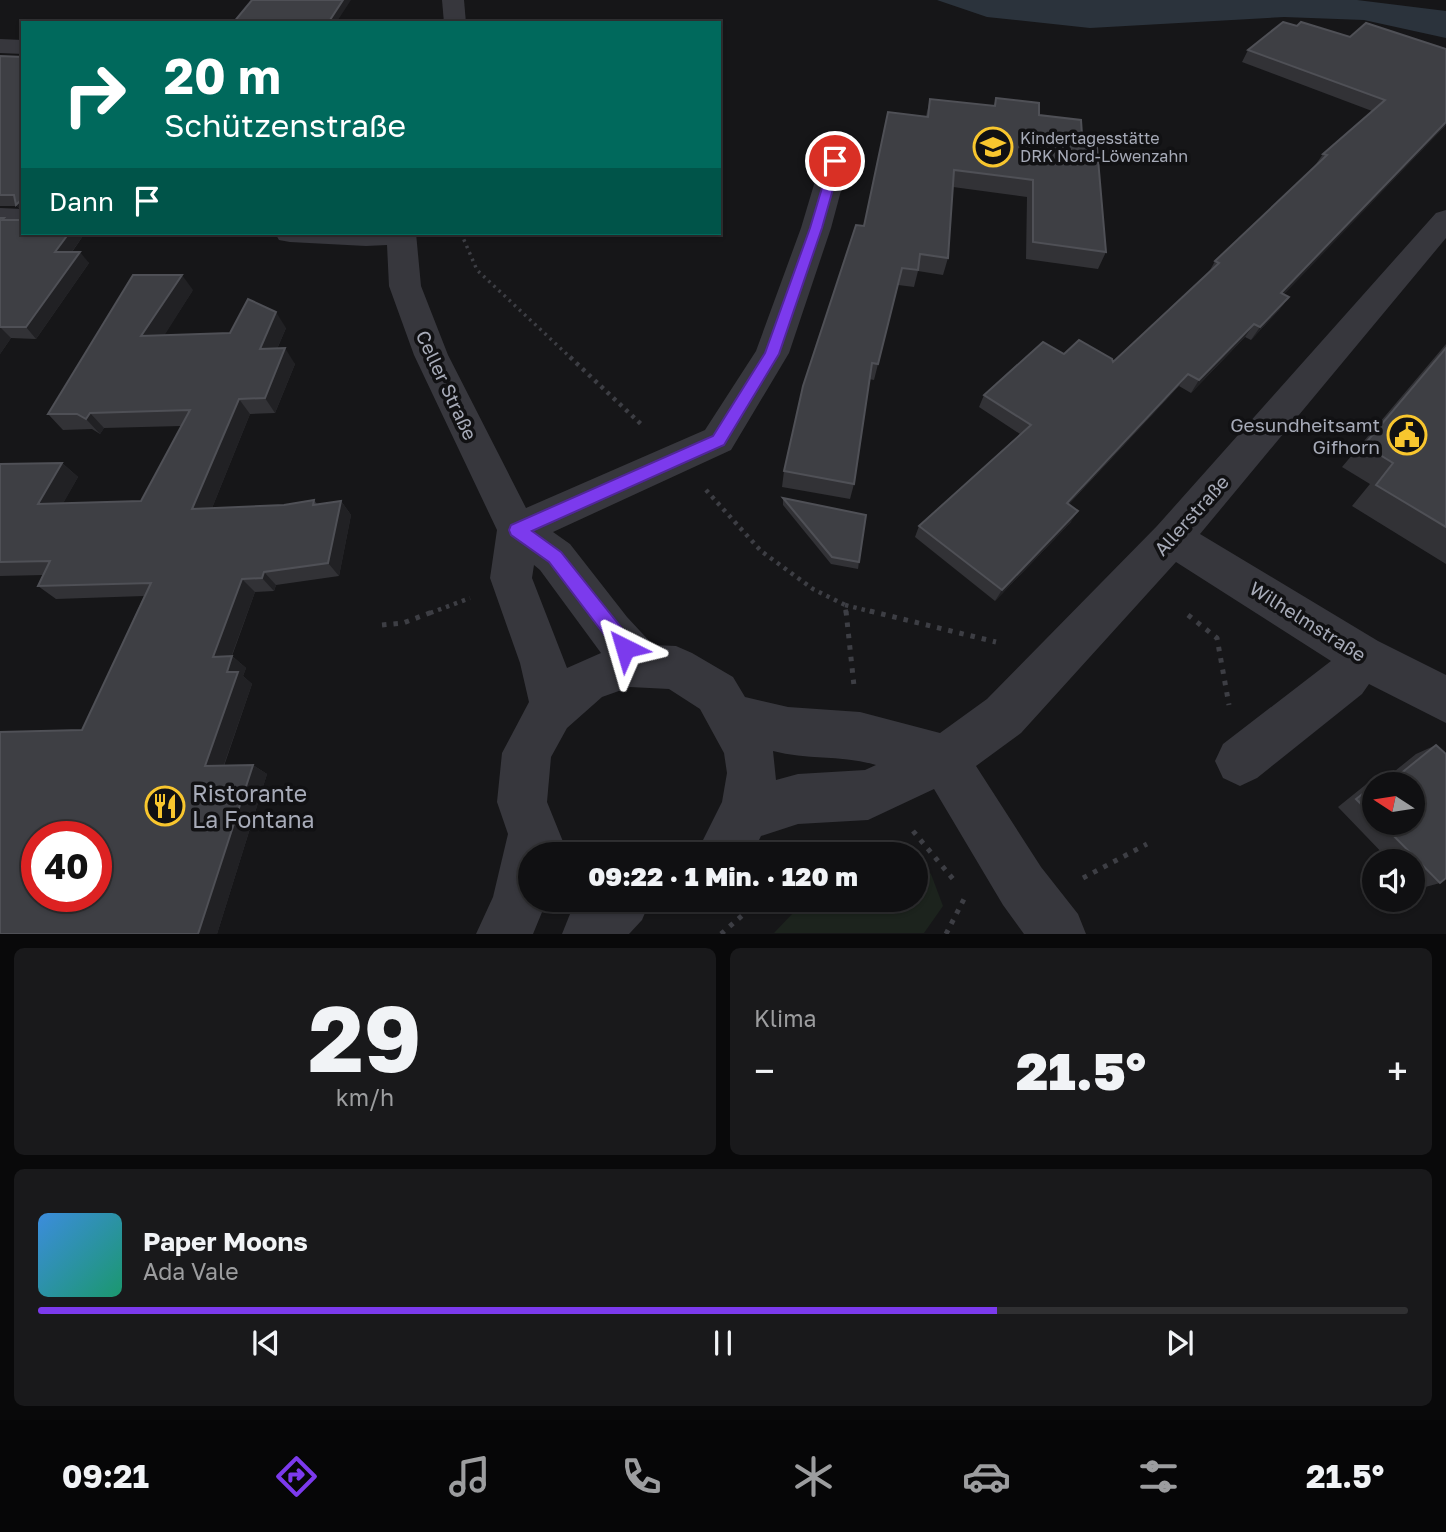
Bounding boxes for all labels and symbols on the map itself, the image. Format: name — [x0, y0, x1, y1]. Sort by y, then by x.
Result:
school or university icon: Kindertagesstätte DRK Nord-Löwenzahn — [972, 126, 1014, 168]
place label: Kindertagesstätte DRK Nord-Löwenzahn — [1020, 128, 1188, 166]
pin — [805, 131, 865, 191]
street label: Celler Straße — [412, 326, 482, 444]
place label: Gesundheitsamt Gifhorn — [1230, 413, 1380, 458]
public building icon: Gesundheitsamt Gifhorn — [1386, 414, 1428, 456]
street label: Allerstraße — [1149, 470, 1233, 560]
street label: Wilhelmstraße — [1246, 576, 1370, 666]
position arrow — [588, 611, 662, 685]
north arrow — [1362, 772, 1424, 835]
place label: Ristorante La Fontana — [192, 779, 315, 833]
restaurant icon: Ristorante La Fontana — [144, 785, 186, 827]
speed limit sign: 40 — [21, 821, 112, 912]

